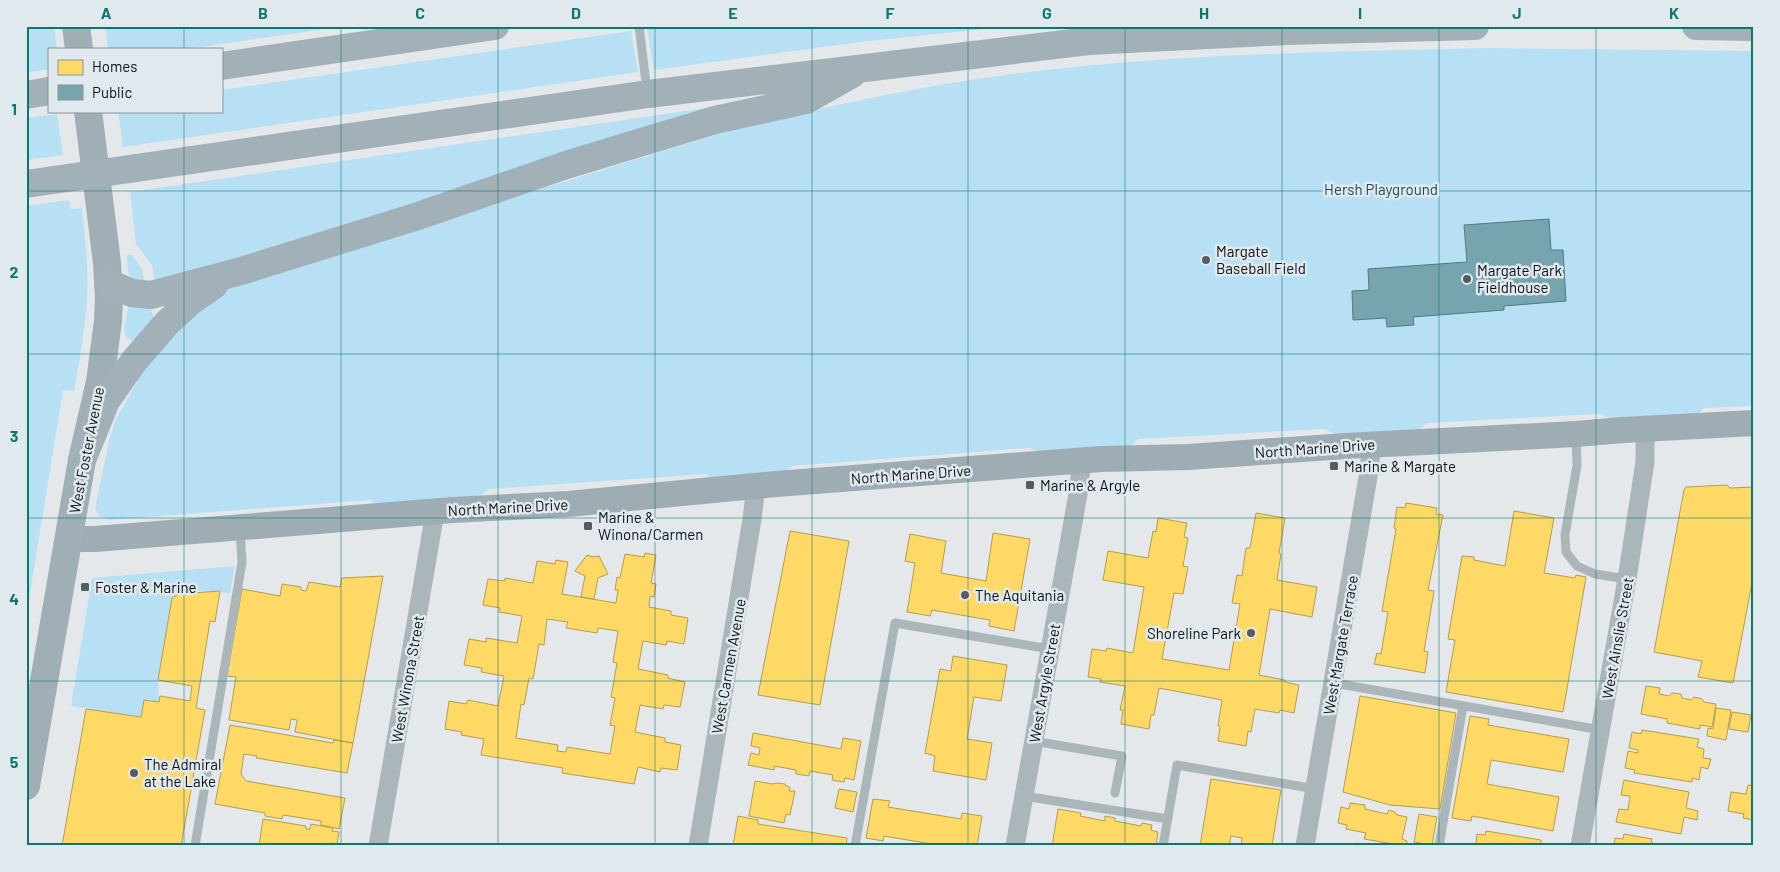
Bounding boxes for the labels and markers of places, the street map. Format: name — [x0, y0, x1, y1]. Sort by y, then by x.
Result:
place label: Margate Baseball Field — [1216, 242, 1306, 277]
marker: Margate Baseball Field — [1200, 254, 1212, 266]
place label: Margate Park Fieldhouse — [1477, 261, 1562, 296]
marker: Margate Park Fieldhouse — [1461, 273, 1473, 285]
place label: Marine & Margate — [1344, 457, 1456, 475]
marker: Marine & Margate — [1328, 460, 1340, 472]
place label: Marine & Argyle — [1040, 476, 1140, 494]
marker: Marine & Argyle — [1024, 479, 1036, 491]
place label: Marine & Winona/Carmen — [598, 508, 703, 543]
marker: Marine & Winona/Carmen — [582, 520, 594, 532]
place label: Foster & Marine — [95, 578, 197, 596]
marker: Foster & Marine — [79, 581, 91, 593]
place label: The Aquitania — [975, 586, 1064, 604]
marker: The Aquitania — [959, 589, 971, 601]
place label: Shoreline Park — [1147, 624, 1241, 642]
marker: Shoreline Park — [1245, 627, 1257, 639]
place label: The Admiral at the Lake — [144, 755, 221, 790]
marker: The Admiral at the Lake — [128, 767, 140, 779]

